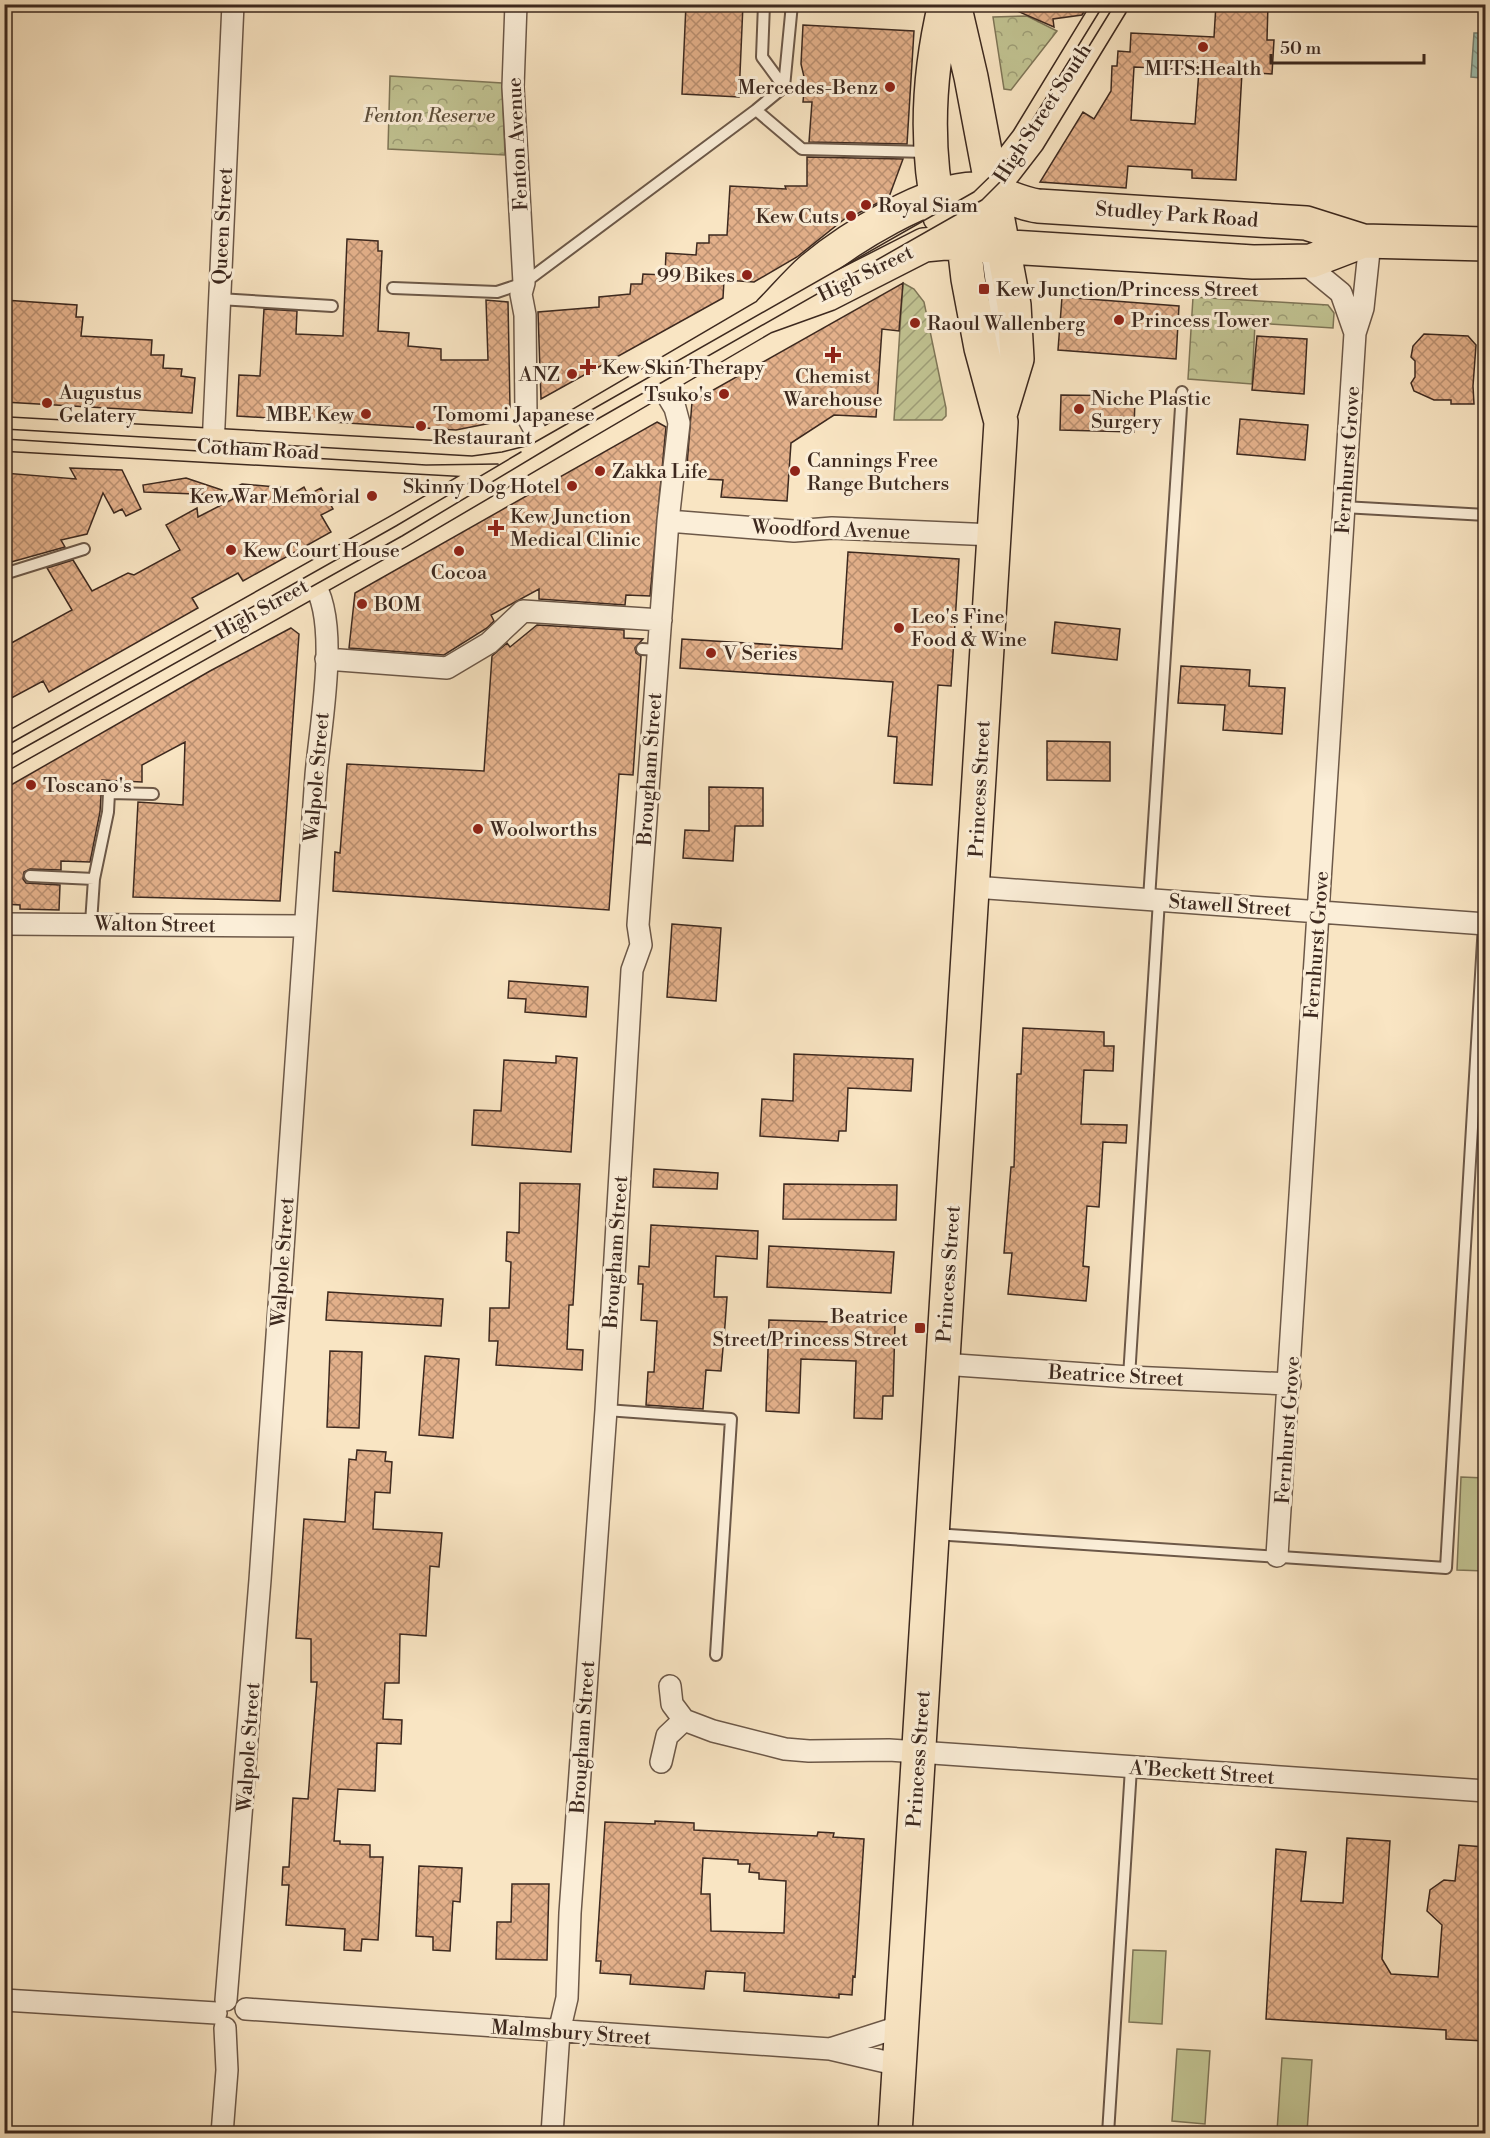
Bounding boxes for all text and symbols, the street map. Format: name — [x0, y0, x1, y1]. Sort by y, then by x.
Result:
scale bar — [1271, 27, 1424, 65]
text: 50 m — [1280, 37, 1322, 60]
street label: High Street South — [989, 40, 1098, 188]
marker: MITS:Health — [1196, 40, 1210, 54]
place label: MITS:Health — [1145, 57, 1261, 82]
street label: Fenton Avenue — [503, 76, 534, 211]
place label: Mercedes-Benz — [738, 76, 878, 101]
marker: Mercedes-Benz — [883, 80, 897, 94]
park label: Fenton Reserve — [363, 104, 496, 129]
street label: Queen Street — [208, 167, 239, 285]
place label: Royal Siam — [878, 194, 978, 219]
street label: Studley Park Road — [1095, 197, 1260, 234]
marker: Royal Siam — [859, 198, 873, 212]
place label: Kew Cuts — [756, 205, 839, 230]
marker: Kew Cuts — [844, 209, 858, 223]
street label: High Street — [814, 240, 918, 308]
place label: 99 Bikes — [657, 264, 735, 289]
marker: 99 Bikes — [740, 268, 754, 282]
place label: Kew Junction/Princess Street — [996, 278, 1258, 303]
marker: Kew Junction/Princess Street — [977, 282, 991, 296]
place label: Princess Tower — [1131, 309, 1270, 334]
place label: Raoul Wallenberg — [927, 312, 1086, 337]
marker: Princess Tower — [1112, 313, 1126, 327]
marker: Raoul Wallenberg — [908, 316, 922, 330]
marker: Chemist Warehouse — [826, 348, 840, 362]
place label: Kew Skin Therapy — [602, 356, 765, 381]
marker: Kew Skin Therapy — [579, 358, 597, 376]
place label: ANZ — [518, 363, 560, 388]
place label: Chemist Warehouse — [783, 365, 882, 413]
marker: ANZ — [565, 367, 579, 381]
place label: Augustus Gelatery — [58, 381, 142, 429]
place label: Tsuko's — [644, 383, 712, 408]
street label: Fernhurst Grove — [1331, 385, 1366, 535]
marker: Tsuko's — [717, 387, 731, 401]
place label: Niche Plastic Surgery — [1091, 387, 1211, 435]
marker: Augustus Gelatery — [40, 396, 54, 410]
marker: Niche Plastic Surgery — [1072, 402, 1086, 416]
place label: MBE Kew — [266, 403, 355, 428]
place label: Tomomi Japanese Restaurant — [433, 403, 595, 451]
marker: MBE Kew — [359, 407, 373, 421]
marker: Tomomi Japanese Restaurant — [414, 419, 428, 433]
street label: Cotham Road — [196, 435, 320, 466]
place label: Cannings Free Range Butchers — [807, 449, 949, 497]
place label: Zakka Life — [612, 460, 708, 485]
marker: Zakka Life — [593, 464, 607, 478]
marker: Cannings Free Range Butchers — [788, 464, 802, 478]
place label: Skinny Dog Hotel — [403, 475, 560, 500]
marker: Skinny Dog Hotel — [565, 479, 579, 493]
place label: Kew War Memorial — [190, 485, 360, 510]
marker: Kew War Memorial — [365, 489, 379, 503]
place label: Kew Junction Medical Clinic — [510, 505, 641, 553]
street label: Woodford Avenue — [750, 515, 911, 546]
marker: Kew Junction Medical Clinic — [487, 519, 505, 537]
place label: Kew Court House — [243, 539, 400, 564]
marker: Kew Court House — [224, 543, 238, 557]
marker: Cocoa — [452, 544, 466, 558]
place label: Cocoa — [431, 561, 488, 586]
street label: High Street — [210, 574, 313, 646]
place label: BOM — [373, 593, 421, 618]
marker: BOM — [355, 597, 369, 611]
place label: Leo's Fine Food & Wine — [911, 605, 1027, 653]
marker: Leo's Fine Food & Wine — [892, 621, 906, 635]
place label: V Series — [722, 642, 797, 667]
marker: V Series — [704, 646, 718, 660]
street label: Brougham Street — [633, 692, 668, 848]
street label: Walpole Street — [299, 711, 336, 844]
street label: Princess Street — [964, 720, 997, 858]
place label: Toscano's — [43, 774, 132, 799]
marker: Toscano's — [24, 778, 38, 792]
place label: Woolworths — [489, 818, 597, 843]
marker: Woolworths — [471, 822, 485, 836]
street label: Fernhurst Grove — [1300, 870, 1335, 1020]
street label: Stawell Street — [1168, 890, 1292, 923]
street label: Walton Street — [93, 912, 216, 939]
street label: Brougham Street — [599, 1175, 634, 1331]
street label: Walpole Street — [266, 1196, 301, 1329]
street label: Princess Street — [932, 1205, 967, 1344]
place label: Beatrice Street/Princess Street — [712, 1305, 908, 1353]
marker: Beatrice Street/Princess Street — [913, 1321, 927, 1335]
street label: Fernhurst Grove — [1271, 1355, 1306, 1505]
street label: Beatrice Street — [1047, 1360, 1184, 1393]
street label: Brougham Street — [566, 1660, 601, 1816]
street label: Walpole Street — [232, 1681, 267, 1814]
street label: Princess Street — [902, 1690, 937, 1829]
street label: A'Beckett Street — [1127, 1756, 1275, 1791]
street label: Malmsbury Street — [490, 2015, 652, 2052]

